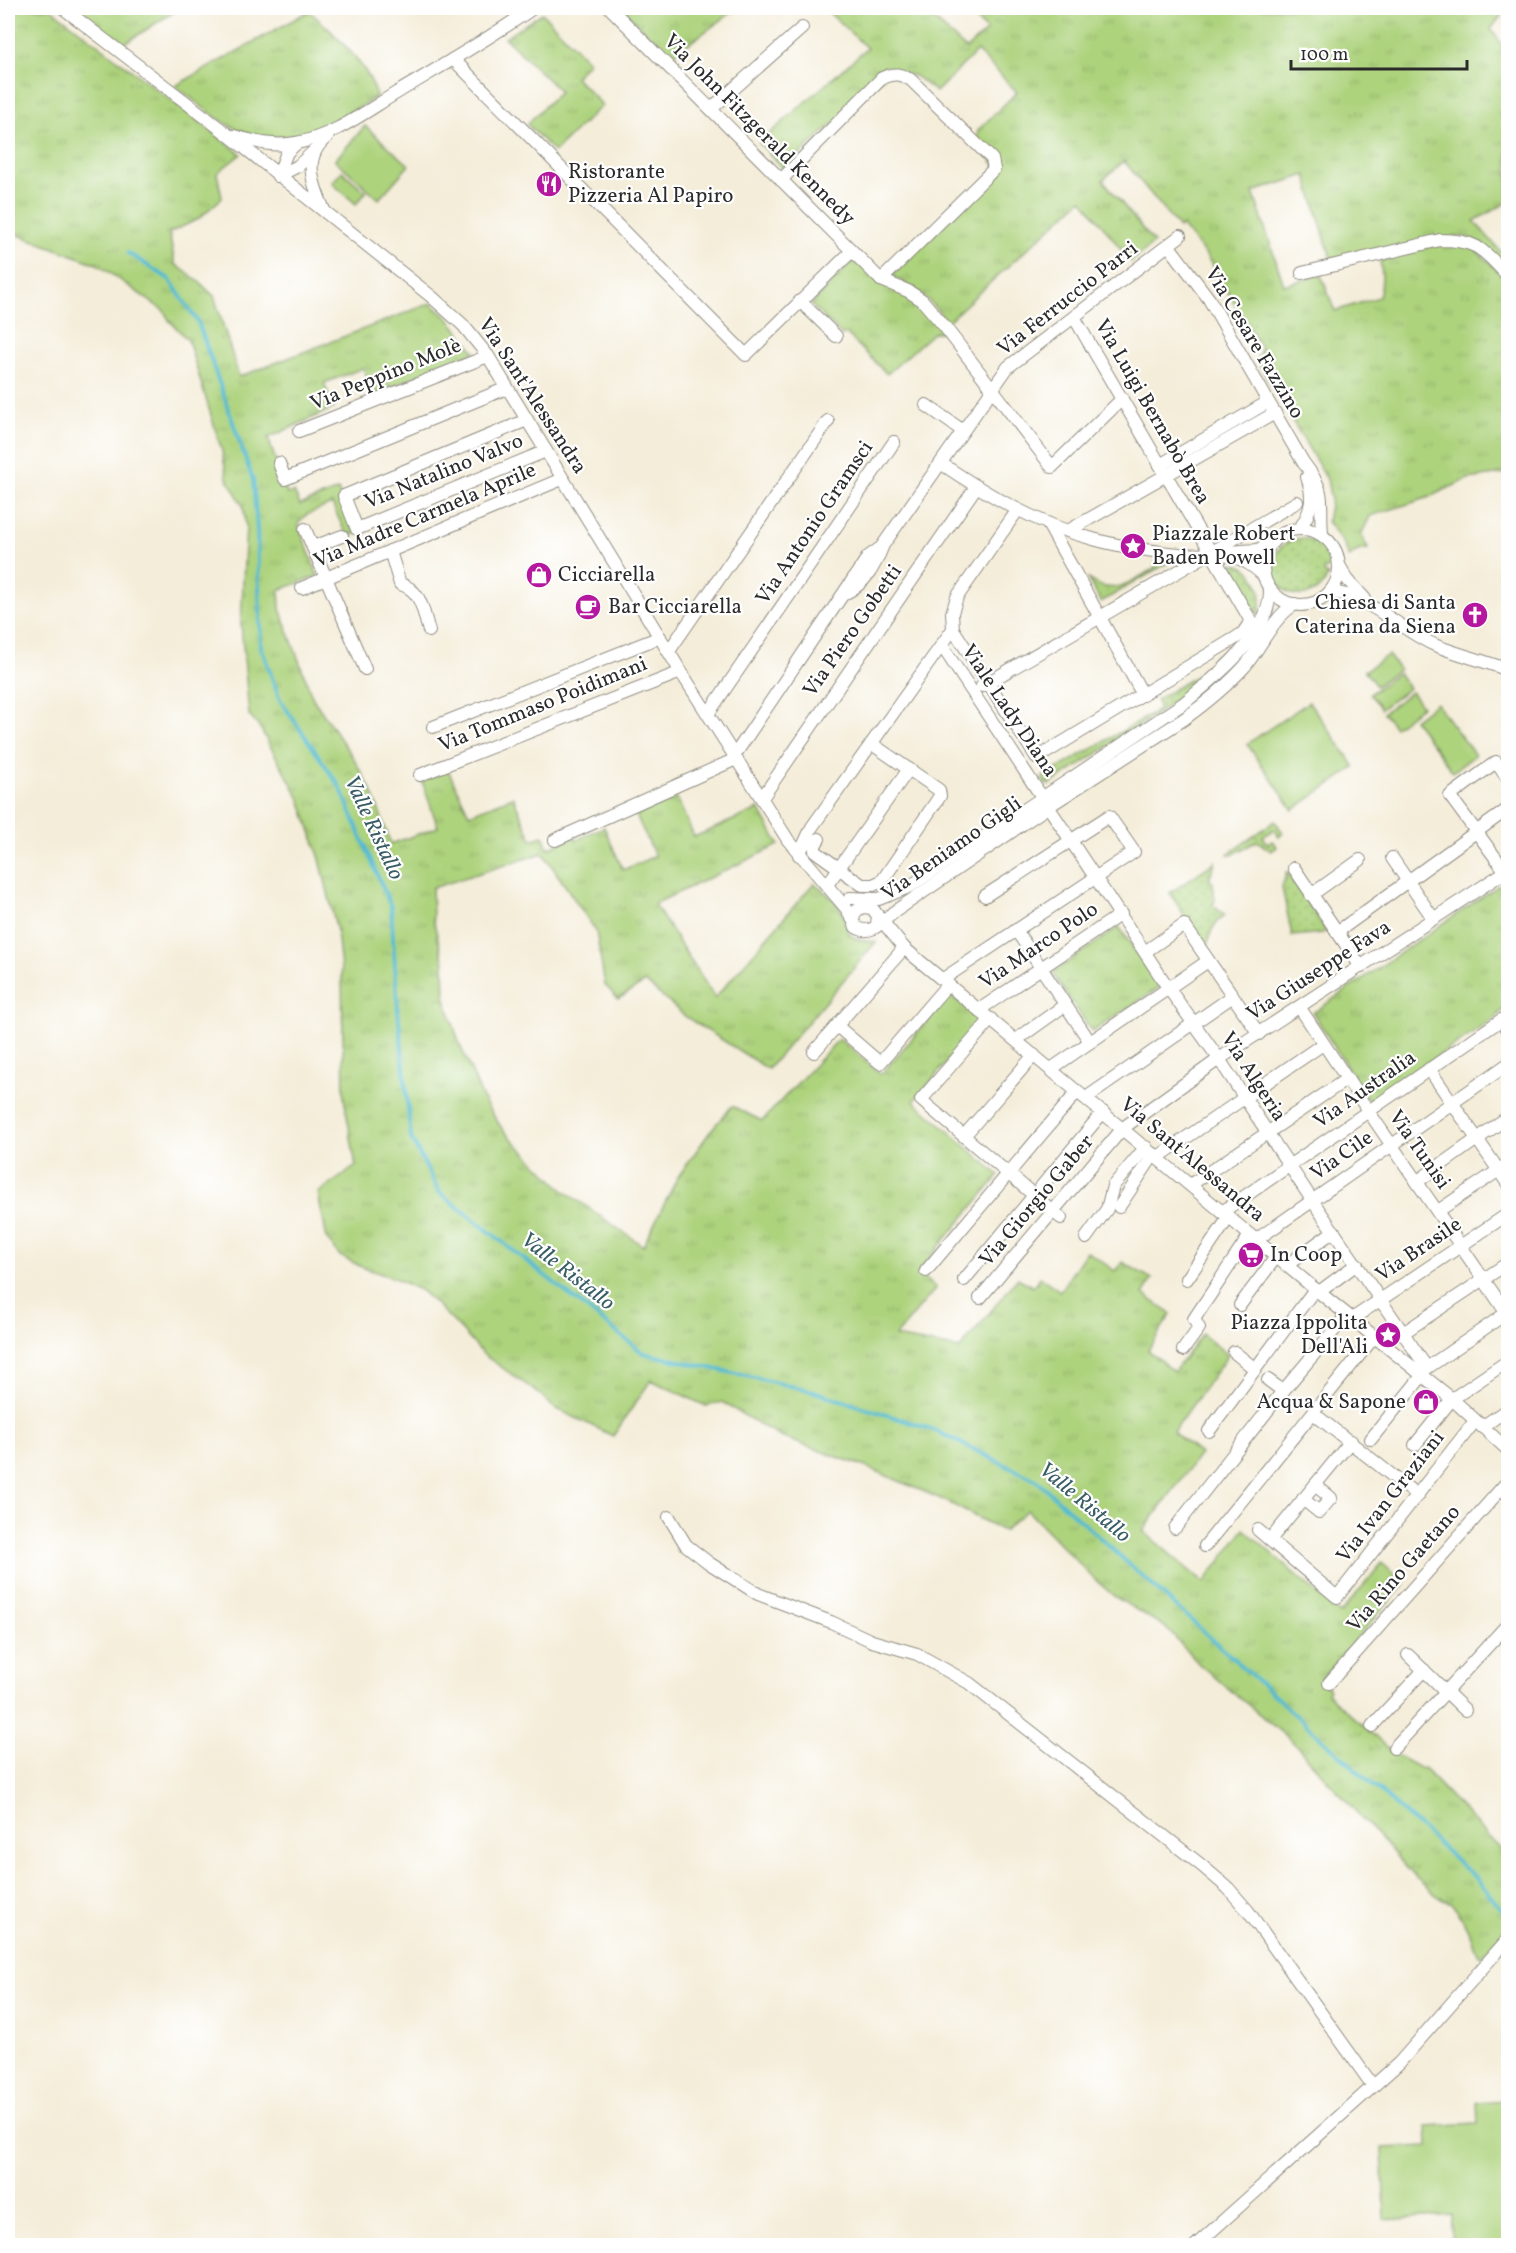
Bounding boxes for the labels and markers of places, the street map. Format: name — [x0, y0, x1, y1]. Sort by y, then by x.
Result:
place label: Ristorante Pizzeria Al Papiro — [568, 158, 734, 211]
restaurant icon: Ristorante Pizzeria Al Papiro — [534, 169, 564, 199]
place label: Piazzale Robert Baden Powell — [1152, 520, 1295, 573]
place icon: Piazzale Robert Baden Powell — [1118, 531, 1148, 561]
shop icon: Cicciarella — [524, 560, 554, 590]
place label: Cicciarella — [558, 561, 655, 590]
place label: Chiesa di Santa Caterina da Siena — [1295, 589, 1456, 642]
cafe icon: Bar Cicciarella — [573, 592, 603, 622]
place label: Bar Cicciarella — [608, 593, 742, 622]
church icon: Chiesa di Santa Caterina da Siena — [1460, 600, 1490, 630]
supermarket icon: In Coop — [1236, 1240, 1266, 1270]
place label: In Coop — [1270, 1241, 1342, 1270]
place label: Piazza Ippolita Dell'Ali — [1230, 1309, 1368, 1362]
place icon: Piazza Ippolita Dell'Ali — [1373, 1320, 1403, 1350]
shop icon: Acqua & Sapone — [1411, 1387, 1441, 1417]
place label: Acqua & Sapone — [1257, 1388, 1406, 1417]

